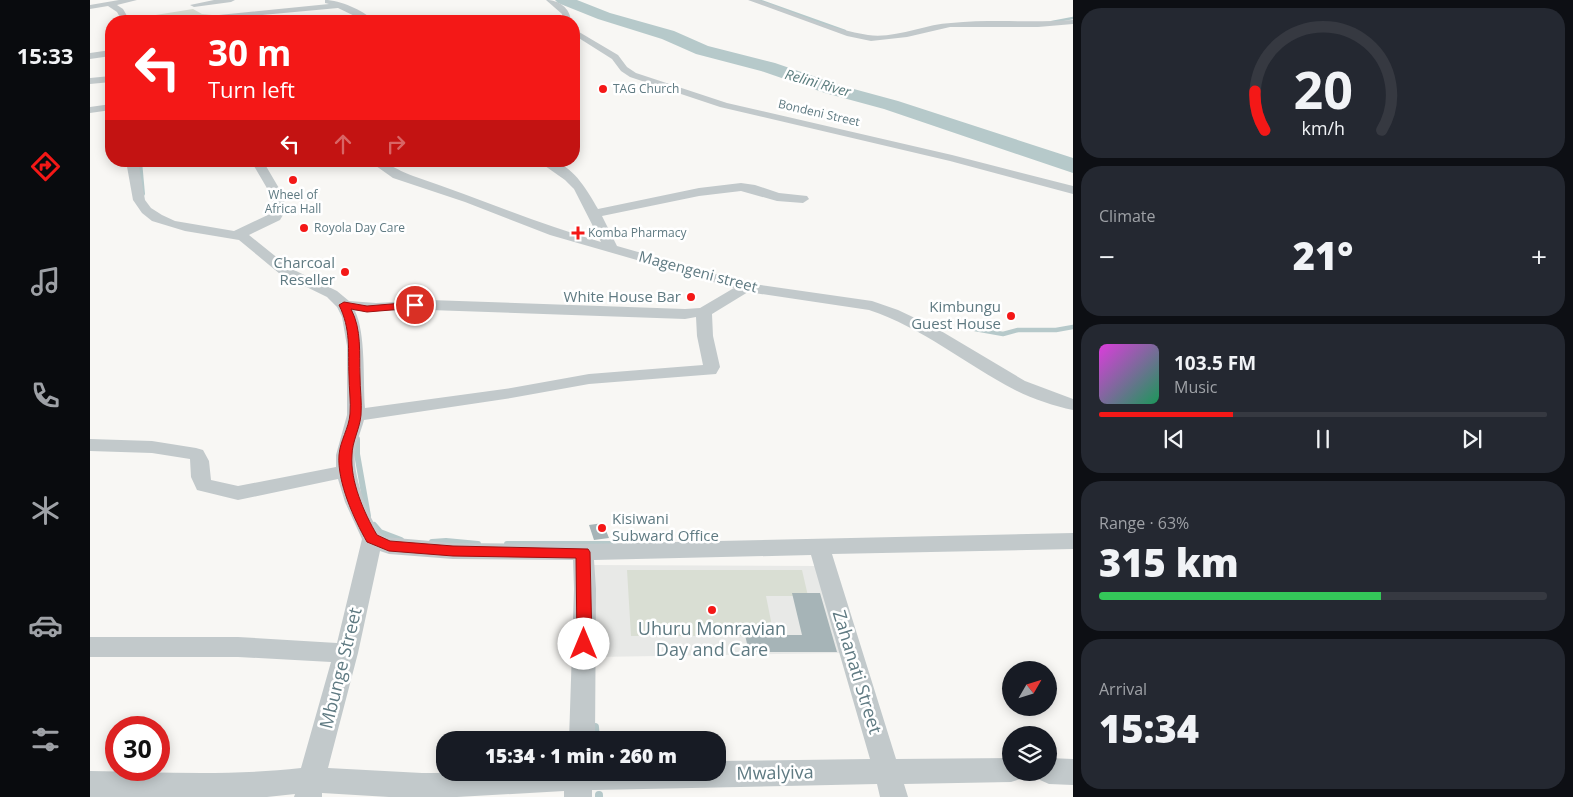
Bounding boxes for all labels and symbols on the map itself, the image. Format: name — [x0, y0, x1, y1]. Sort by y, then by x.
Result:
water label: Relini River — [783, 64, 854, 101]
place label: TAG Church — [613, 80, 679, 97]
marker: TAG Church — [597, 83, 609, 95]
street label: Bondeni Street — [777, 95, 862, 130]
marker: Wheel of Africa Hall — [287, 174, 299, 186]
place label: Wheel of Africa Hall — [265, 186, 321, 217]
place label: Royola Day Care — [314, 219, 405, 236]
marker: Royola Day Care — [298, 222, 310, 234]
place label: Komba Pharmacy — [588, 224, 687, 241]
marker: Komba Pharmacy — [572, 227, 584, 239]
street label: Magengeni street — [637, 246, 760, 296]
place label: Charcoal Reseller — [274, 252, 335, 289]
marker: Charcoal Reseller — [339, 266, 351, 278]
pin — [394, 284, 436, 326]
place label: White House Bar — [564, 286, 681, 306]
marker: White House Bar — [685, 291, 697, 303]
place label: Kimbungu Guest House — [911, 296, 1001, 333]
marker: Kimbungu Guest House — [1005, 310, 1017, 322]
place label: Kisiwani Subward Office — [612, 508, 719, 545]
marker: Kisiwani Subward Office — [596, 522, 608, 534]
marker: Uhuru Monravian Day and Care — [706, 604, 718, 616]
street label: Mbunge Street — [313, 605, 367, 731]
street label: Zahanati Street — [828, 607, 888, 737]
place label: Uhuru Monravian Day and Care — [638, 616, 786, 661]
position arrow — [557, 617, 609, 669]
north arrow — [1002, 661, 1058, 716]
speed limit sign: 30 — [105, 716, 170, 781]
street label: Mwalyiva — [736, 759, 814, 785]

